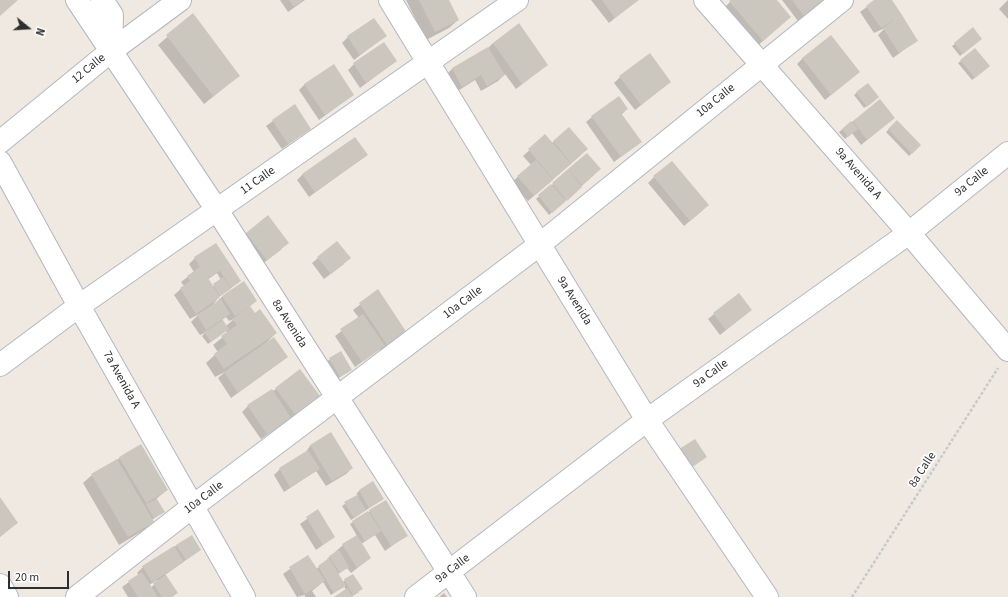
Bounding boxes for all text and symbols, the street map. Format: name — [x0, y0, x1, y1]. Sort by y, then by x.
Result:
north arrow — [8, 8, 48, 48]
text: N — [32, 26, 48, 38]
street label: 12 Calle — [69, 51, 109, 87]
street label: 10a Calle — [694, 81, 738, 121]
street label: 9a Avenida A — [832, 145, 884, 203]
street label: 11 Calle — [238, 164, 278, 198]
street label: 9a Calle — [952, 164, 992, 200]
street label: 9a Avenida — [553, 274, 595, 328]
street label: 10a Calle — [441, 284, 485, 322]
street label: 8a Avenida — [268, 297, 310, 351]
street label: 7a Avenida A — [99, 349, 143, 411]
street label: 9a Calle — [691, 357, 731, 391]
street label: 8a Calle — [906, 450, 940, 490]
street label: 10a Calle — [182, 479, 226, 517]
street label: 9a Calle — [433, 551, 473, 587]
scale bar — [10, 563, 71, 589]
text: 20 m — [15, 569, 39, 586]

